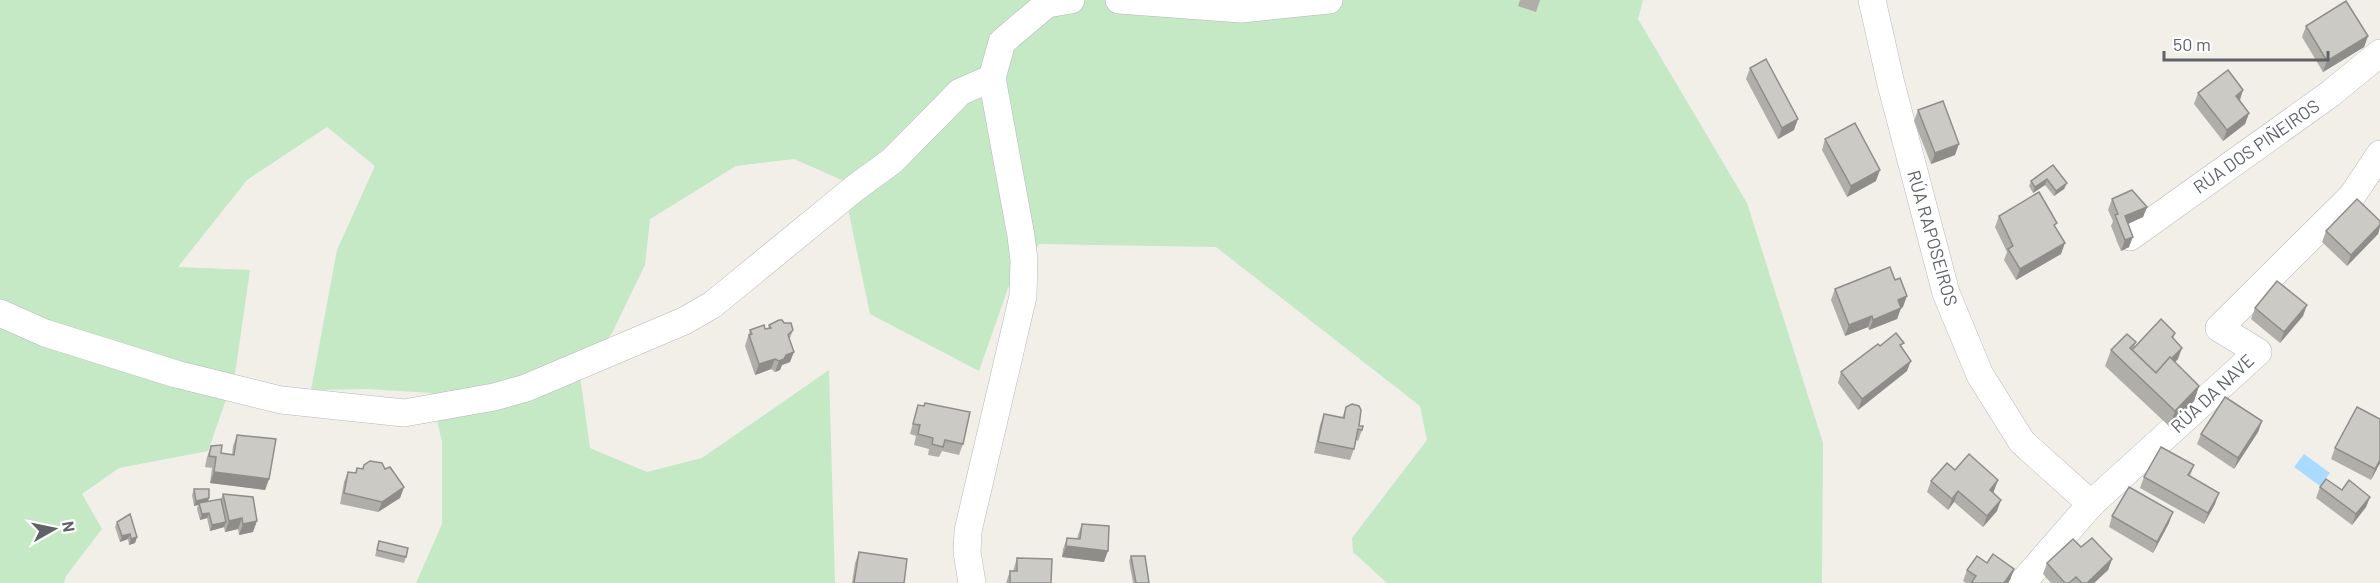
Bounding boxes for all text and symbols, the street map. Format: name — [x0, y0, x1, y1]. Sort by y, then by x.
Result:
scale bar — [2164, 24, 2328, 62]
text: 50 m — [2173, 33, 2211, 55]
street label: RÚA DOS PIÑEIROS — [2189, 94, 2323, 198]
street label: RÚA RAPOSEIROS — [1903, 168, 1963, 308]
street label: RÚA DA NAVE — [2166, 349, 2258, 437]
north arrow — [24, 499, 84, 559]
text: N — [59, 520, 80, 533]

